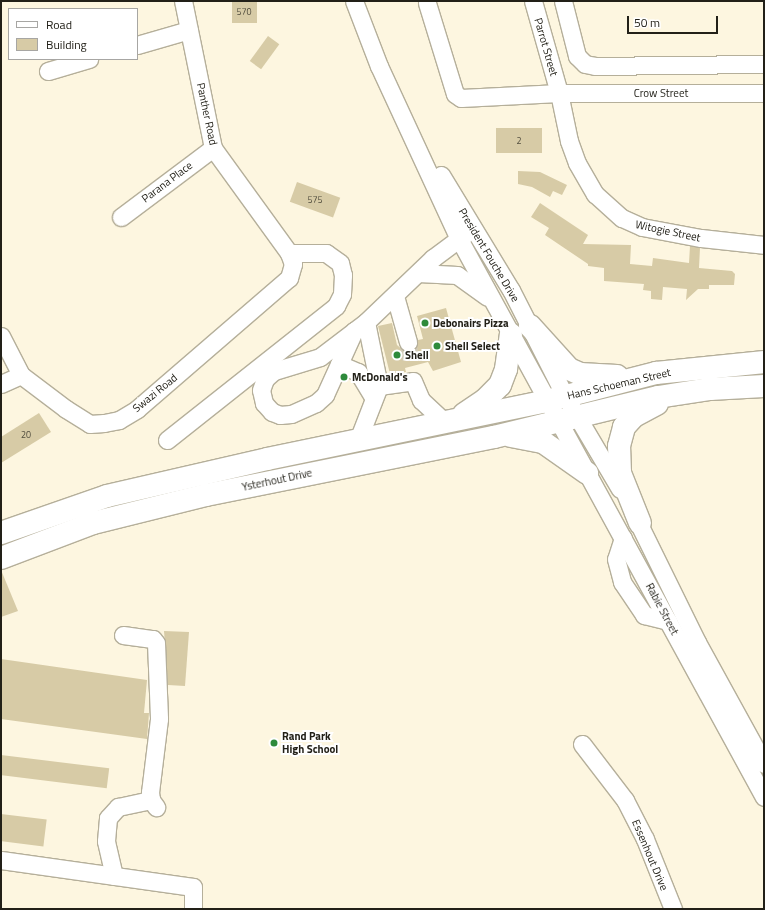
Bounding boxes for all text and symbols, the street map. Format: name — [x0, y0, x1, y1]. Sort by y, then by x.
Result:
house number: 570 — [236, 7, 252, 17]
legend — [8, 8, 138, 60]
scale bar — [629, 8, 720, 34]
text: 50 m — [634, 13, 660, 32]
text: Road — [46, 15, 72, 34]
street label: Parrot Street — [531, 16, 561, 78]
text: Building — [46, 35, 87, 54]
street label: Panther Road — [194, 82, 220, 146]
street label: Crow Street — [634, 86, 688, 100]
house number: 2 — [516, 136, 522, 146]
street label: Parana Place — [139, 159, 195, 205]
house number: 575 — [307, 195, 323, 205]
street label: President Fouche Drive — [456, 206, 522, 304]
street label: Witogie Street — [634, 218, 702, 244]
place label: Debonairs Pizza — [433, 316, 509, 330]
marker: Debonairs Pizza — [420, 318, 430, 328]
place label: Shell Select — [445, 339, 500, 353]
marker: Shell Select — [432, 341, 442, 351]
place label: Shell — [405, 348, 429, 362]
marker: Shell — [392, 350, 402, 360]
street label: Hans Schoeman Street — [566, 366, 672, 402]
place label: McDonald's — [352, 370, 408, 384]
street label: Swazi Road — [130, 371, 180, 415]
marker: McDonald's — [339, 372, 349, 382]
house number: 20 — [21, 430, 31, 440]
street label: Ysterhout Drive — [241, 466, 313, 494]
street label: Rabie Street — [643, 581, 681, 637]
place label: Rand Park High School — [282, 730, 338, 756]
marker: Rand Park High School — [269, 738, 279, 748]
street label: Essenhout Drive — [629, 818, 671, 892]

